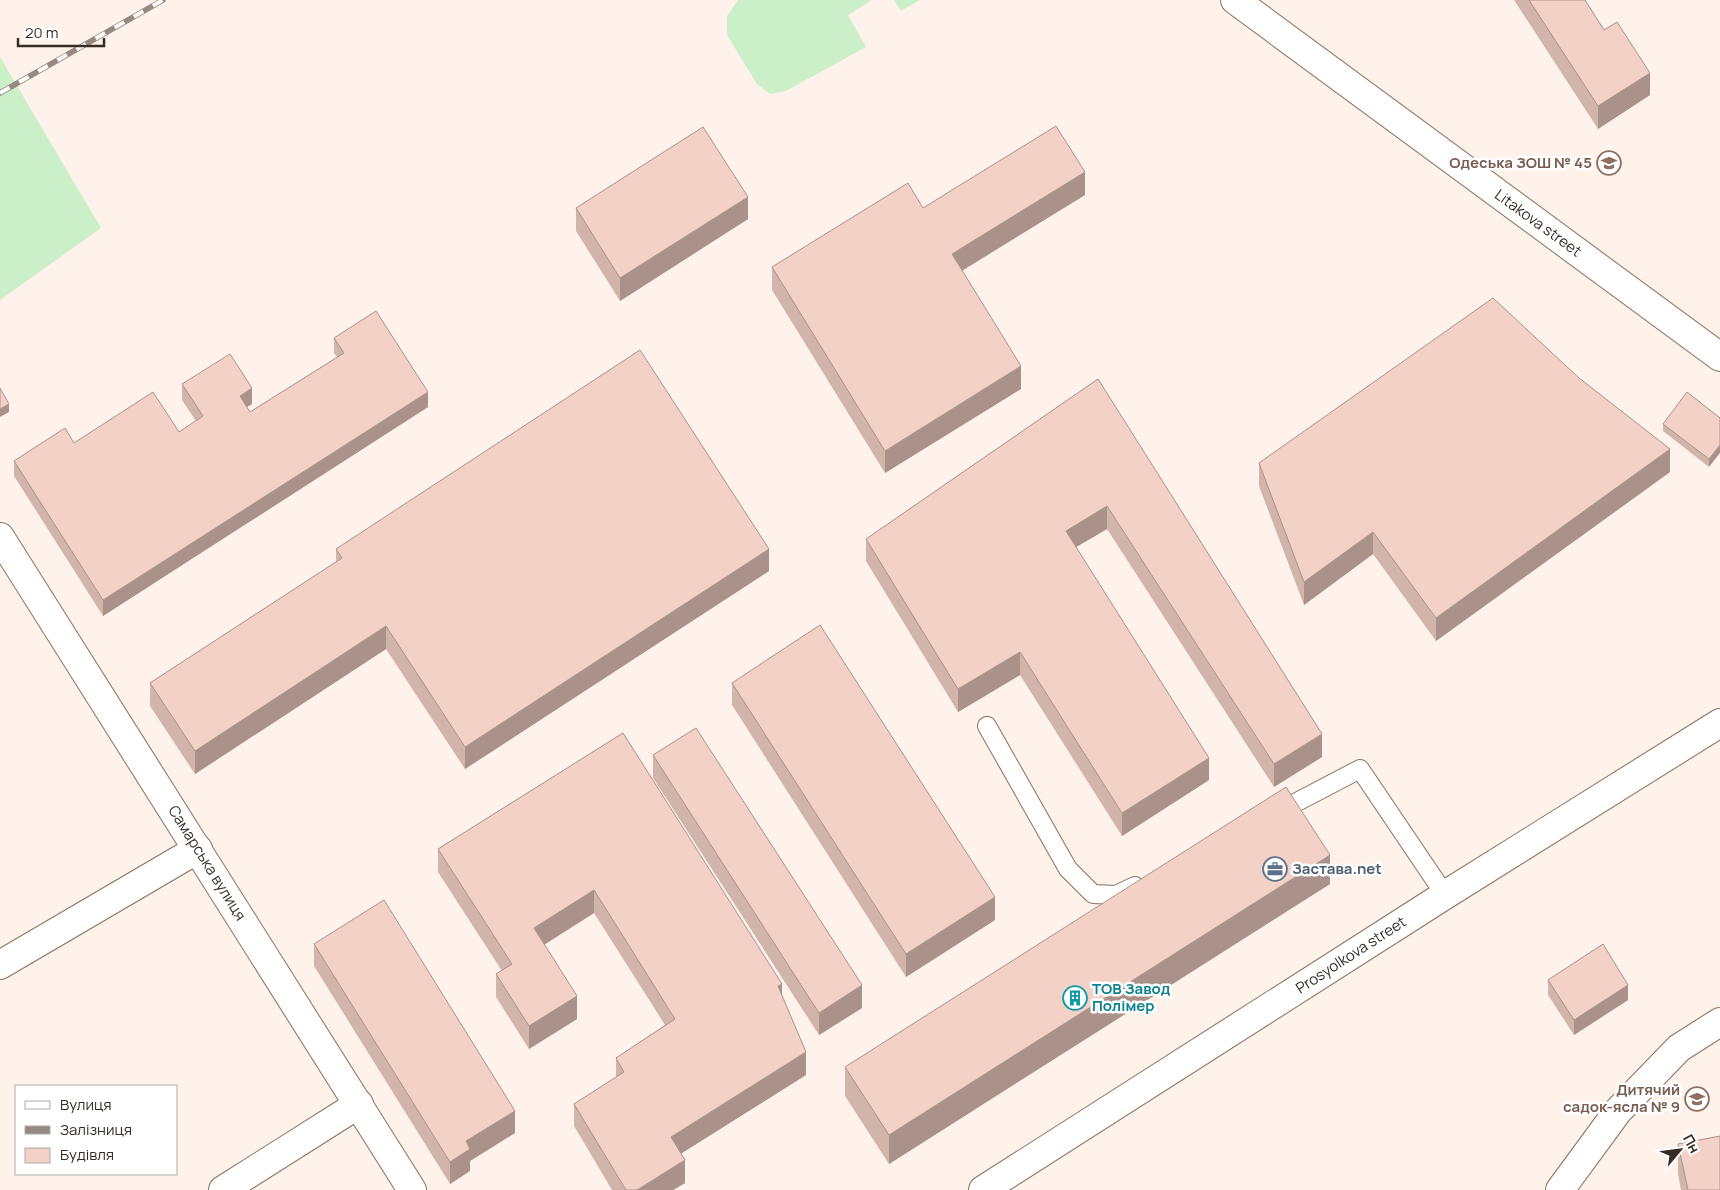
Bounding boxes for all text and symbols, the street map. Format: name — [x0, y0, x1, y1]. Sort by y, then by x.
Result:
scale bar — [18, 15, 104, 47]
text: 20 m — [25, 22, 58, 43]
school or university icon: Одеська ЗОШ № 45 — [1596, 150, 1622, 176]
place label: Одеська ЗОШ № 45 — [1449, 152, 1592, 173]
street label: Litakova street — [1491, 184, 1586, 261]
street label: Самарська вулиця — [164, 801, 251, 924]
office icon: Застава.net — [1262, 856, 1288, 882]
place label: Застава.net — [1292, 858, 1382, 879]
street label: Prosyolkova street — [1291, 911, 1410, 998]
place label: ТОВ Завод Полімер — [1092, 978, 1171, 1016]
building icon: ТОВ Завод Полімер — [1062, 985, 1088, 1011]
place label: Дитячий садок-ясла № 9 — [1563, 1079, 1680, 1117]
legend — [15, 1085, 178, 1175]
school or university icon: Дитячий садок-ясла № 9 — [1684, 1086, 1710, 1112]
text: Вулиця — [60, 1094, 112, 1115]
text: Залізниця — [60, 1119, 132, 1140]
north arrow — [1655, 1125, 1705, 1175]
text: Пн — [1679, 1131, 1705, 1156]
text: Будівля — [60, 1144, 114, 1165]

